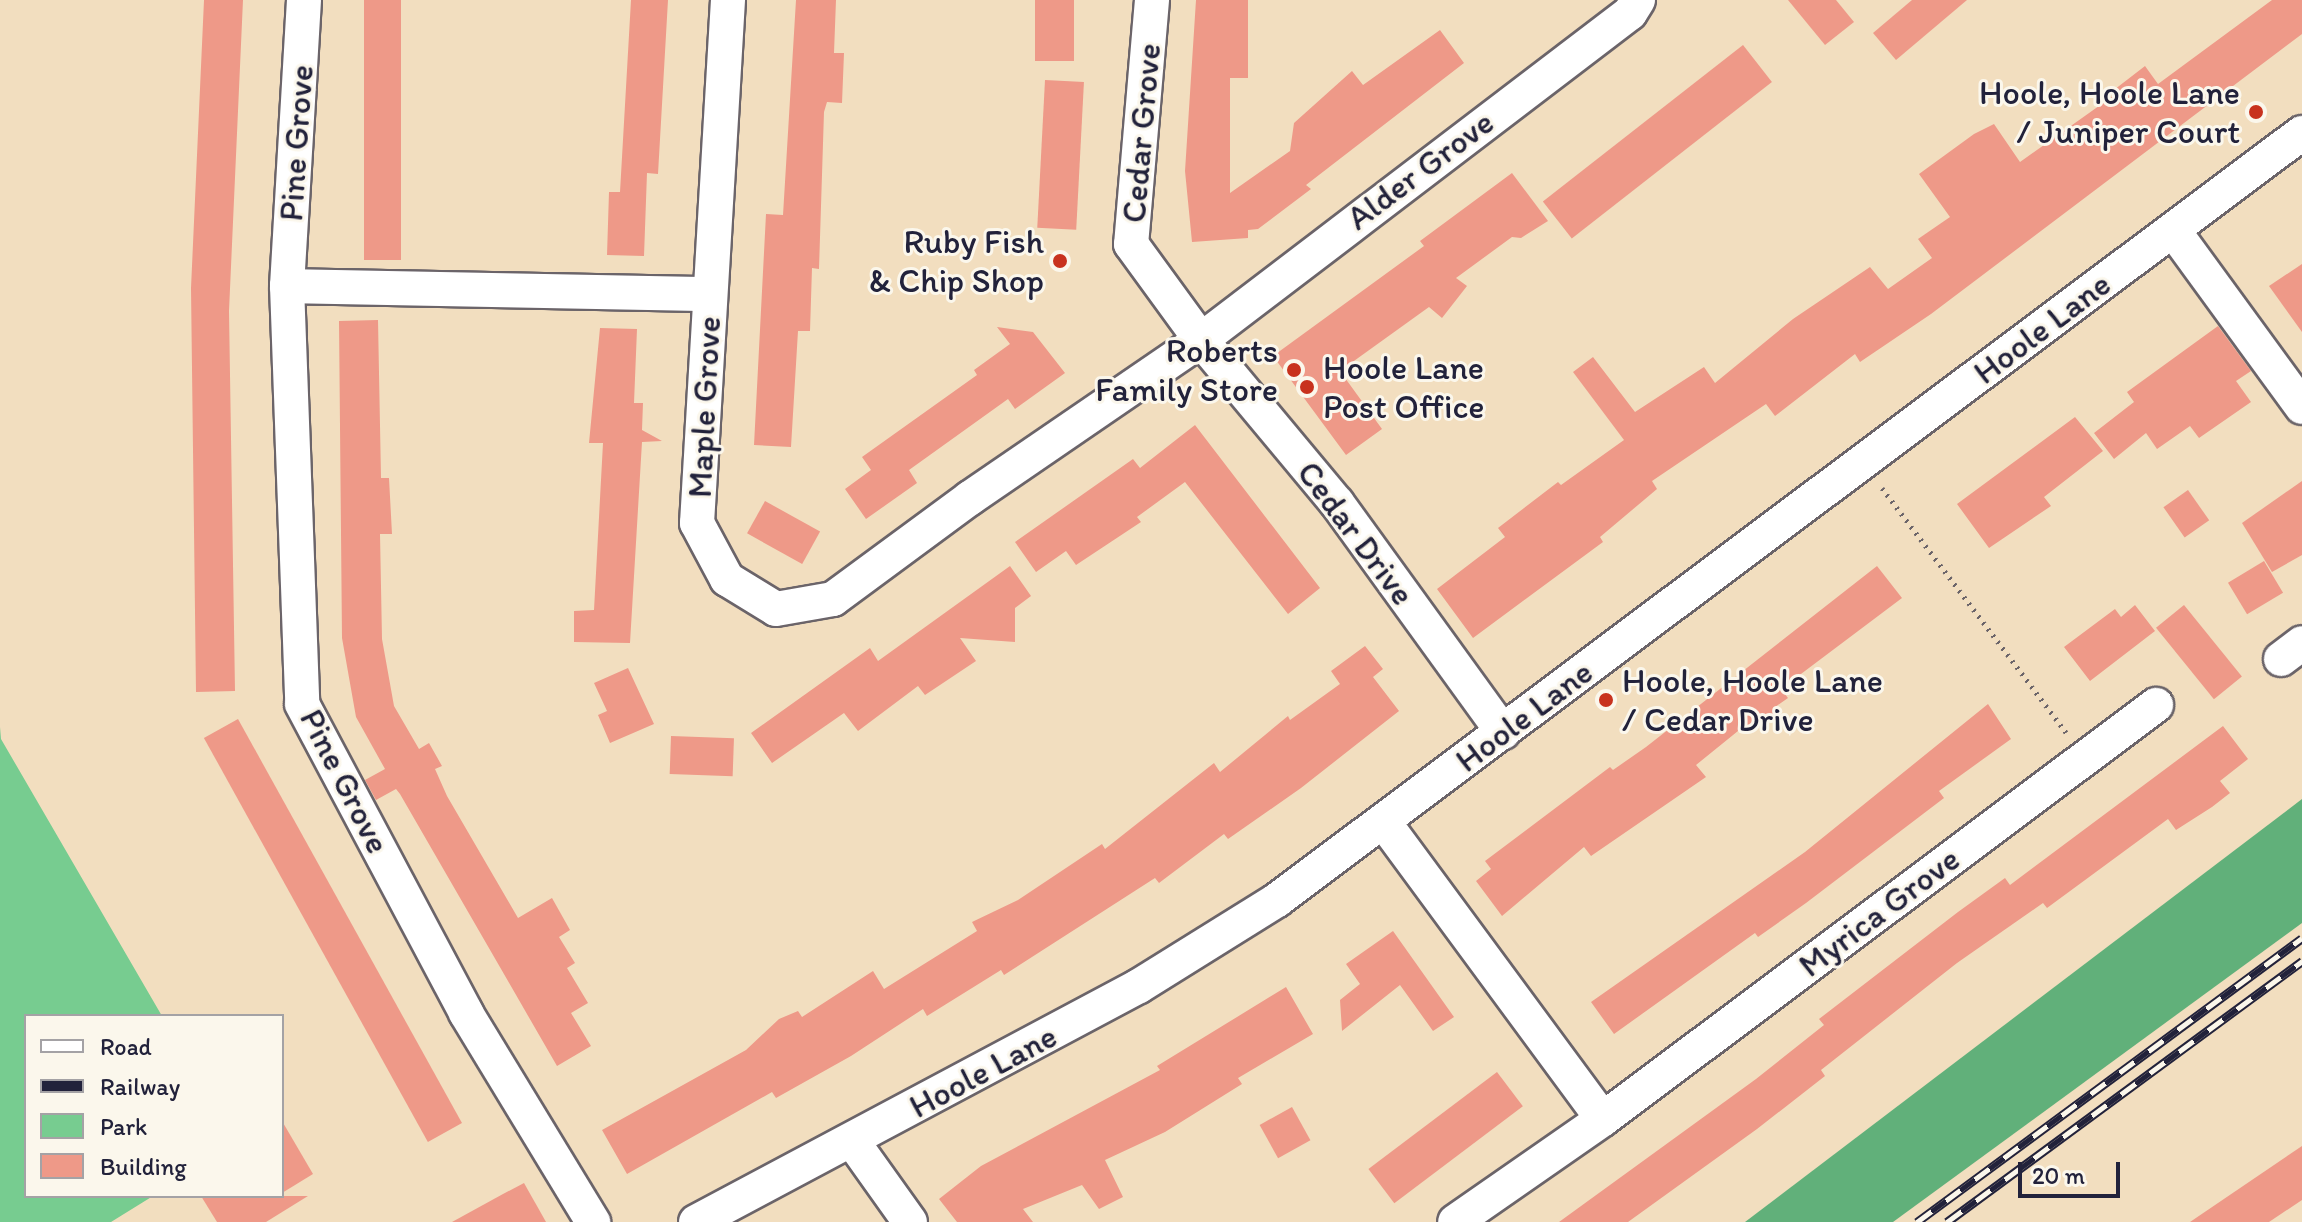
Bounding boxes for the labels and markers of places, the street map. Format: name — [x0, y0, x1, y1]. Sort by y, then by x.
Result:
place label: Hoole, Hoole Lane / Juniper Court — [1978, 72, 2240, 152]
marker: Hoole, Hoole Lane / Juniper Court — [2247, 103, 2265, 121]
place label: Ruby Fish & Chip Shop — [870, 221, 1044, 300]
marker: Ruby Fish & Chip Shop — [1051, 252, 1069, 270]
place label: Roberts Family Store — [1095, 330, 1278, 410]
place label: Hoole Lane Post Office — [1323, 347, 1485, 426]
marker: Roberts Family Store — [1285, 361, 1303, 379]
marker: Hoole Lane Post Office — [1298, 378, 1316, 396]
place label: Hoole, Hoole Lane / Cedar Drive — [1622, 660, 1884, 740]
marker: Hoole, Hoole Lane / Cedar Drive — [1597, 691, 1615, 709]

